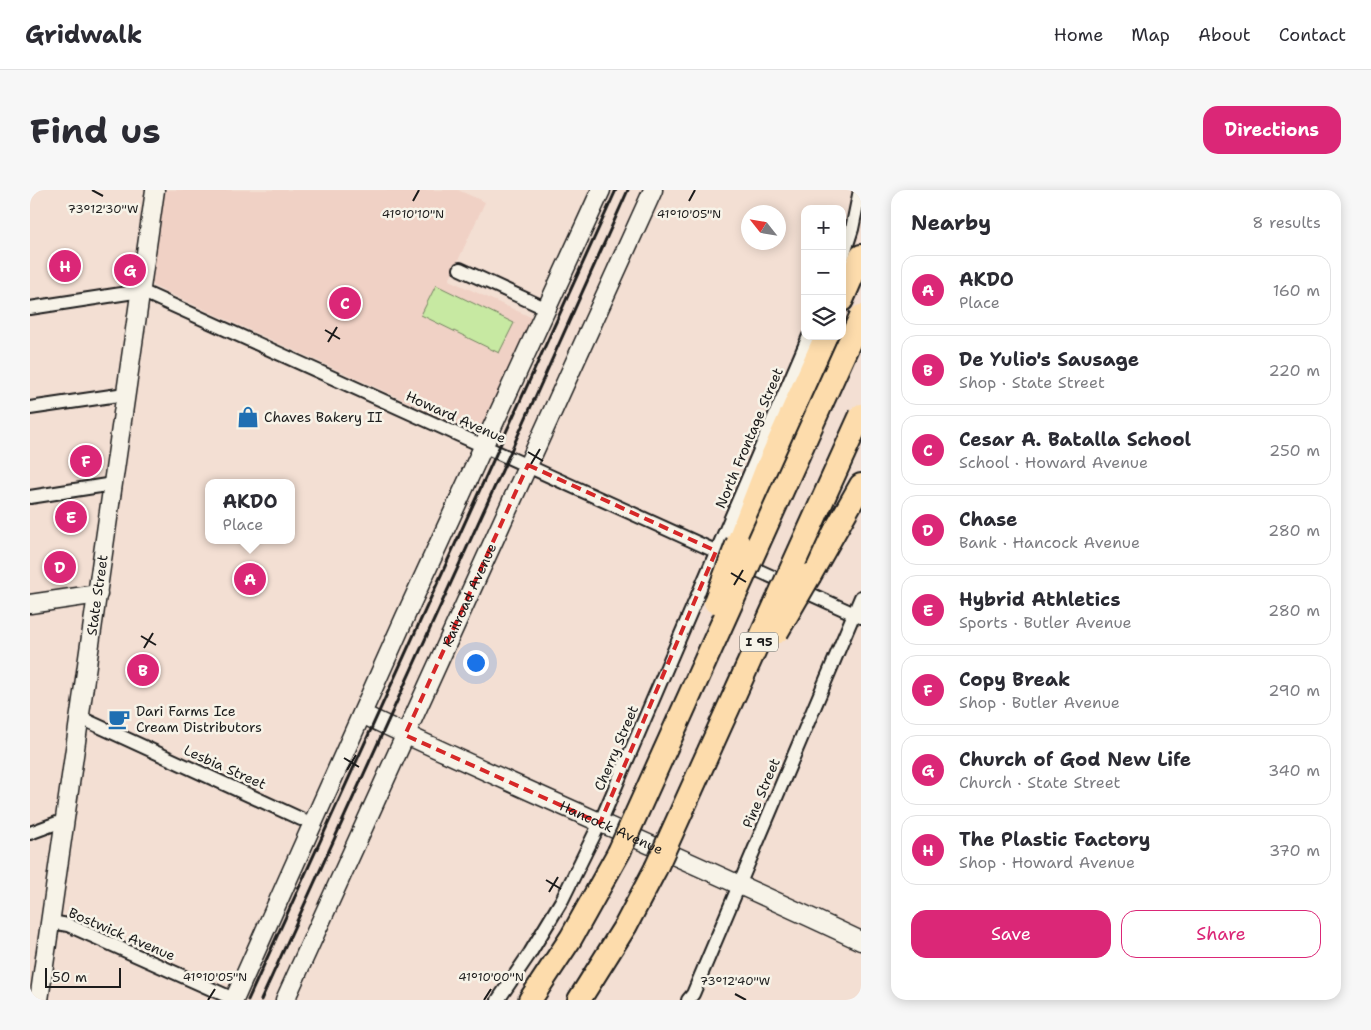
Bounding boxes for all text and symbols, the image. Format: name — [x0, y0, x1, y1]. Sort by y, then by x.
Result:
text: Gridwalk — [25, 19, 142, 51]
text: Home — [1054, 23, 1103, 47]
text: Map — [1131, 23, 1170, 47]
text: About — [1198, 23, 1251, 47]
text: Contact — [1279, 23, 1346, 47]
button: Directions — [1203, 106, 1341, 154]
text: Find us — [30, 107, 161, 154]
text: 73°12'30"W — [68, 201, 138, 217]
north arrow — [741, 205, 786, 250]
map controls — [801, 205, 846, 340]
button: + — [801, 205, 846, 250]
text: 41°10'10"N — [382, 206, 444, 222]
text: 41°10'05"N — [657, 206, 721, 222]
text: Nearby — [911, 209, 991, 237]
text: 8 results — [1252, 212, 1321, 233]
pin: H — [49, 247, 81, 285]
button: − — [801, 250, 846, 295]
pin: G — [114, 251, 146, 289]
text: AKDO — [959, 267, 1014, 292]
text: A — [922, 280, 934, 301]
text: 160 m — [1273, 280, 1320, 301]
pin: C — [329, 284, 361, 322]
text: Place — [959, 292, 1000, 313]
button: layers — [801, 295, 846, 340]
text: De Yulio's Sausage — [959, 347, 1139, 372]
text: B — [923, 360, 933, 381]
text: 220 m — [1268, 360, 1320, 381]
street label: North Frontage Street — [711, 365, 787, 511]
text: Shop · State Street — [959, 372, 1105, 393]
street label: Howard Avenue — [403, 387, 509, 447]
shop icon: Chaves Bakery II — [235, 404, 261, 430]
place label: Chaves Bakery II — [264, 408, 383, 426]
text: Cesar A. Batalla School — [959, 427, 1191, 452]
text: C — [923, 440, 933, 461]
text: 250 m — [1269, 440, 1320, 461]
pin: F — [70, 442, 102, 480]
text: School · Howard Avenue — [959, 452, 1148, 473]
popup — [205, 479, 295, 544]
text: AKDO — [223, 489, 277, 514]
pin: E — [55, 498, 87, 536]
text: Chase — [959, 507, 1018, 532]
text: Place — [223, 514, 263, 535]
text: D — [922, 520, 934, 541]
text: 280 m — [1268, 520, 1320, 541]
text: Bank · Hancock Avenue — [959, 532, 1140, 553]
street label: Railroad Avenue — [438, 540, 500, 650]
pin: D — [44, 548, 76, 586]
street label: State Street — [82, 553, 112, 637]
pin: A — [234, 560, 266, 598]
text: Hybrid Athletics — [959, 587, 1120, 612]
text: E — [923, 600, 933, 621]
text: 280 m — [1268, 600, 1320, 621]
text: Sports · Butler Avenue — [959, 612, 1132, 633]
road number: I 95 — [740, 632, 778, 652]
your location — [463, 650, 489, 676]
pin: B — [127, 651, 159, 689]
text: Copy Break — [959, 667, 1070, 692]
text: F — [923, 680, 933, 701]
text: 290 m — [1268, 680, 1320, 701]
text: Shop · Butler Avenue — [959, 692, 1120, 713]
place label: Dari Farms Ice Cream Distributors — [136, 702, 262, 736]
street label: Cherry Street — [590, 703, 642, 793]
cafe icon: Dari Farms Ice Cream Distributors — [106, 706, 132, 732]
street label: Lesbia Street — [181, 741, 269, 793]
text: Church of God New Life — [959, 747, 1191, 772]
street label: Pine Street — [738, 755, 784, 831]
text: G — [922, 760, 934, 781]
text: 340 m — [1268, 760, 1320, 781]
text: Church · State Street — [959, 772, 1121, 793]
street label: Hancock Avenue — [557, 796, 666, 858]
text: The Plastic Factory — [959, 827, 1150, 852]
text: H — [922, 840, 934, 861]
text: 370 m — [1269, 840, 1320, 861]
text: Shop · Howard Avenue — [959, 852, 1135, 873]
street label: Bostwick Avenue — [66, 903, 178, 965]
button: Save — [911, 910, 1111, 958]
button: Share — [1121, 910, 1321, 958]
scale bar — [45, 965, 121, 988]
text: 50 m — [52, 968, 87, 986]
text: 41°10'05"N — [183, 969, 247, 985]
text: 41°10'00"N — [458, 969, 524, 985]
text: 73°12'40"W — [700, 973, 770, 989]

